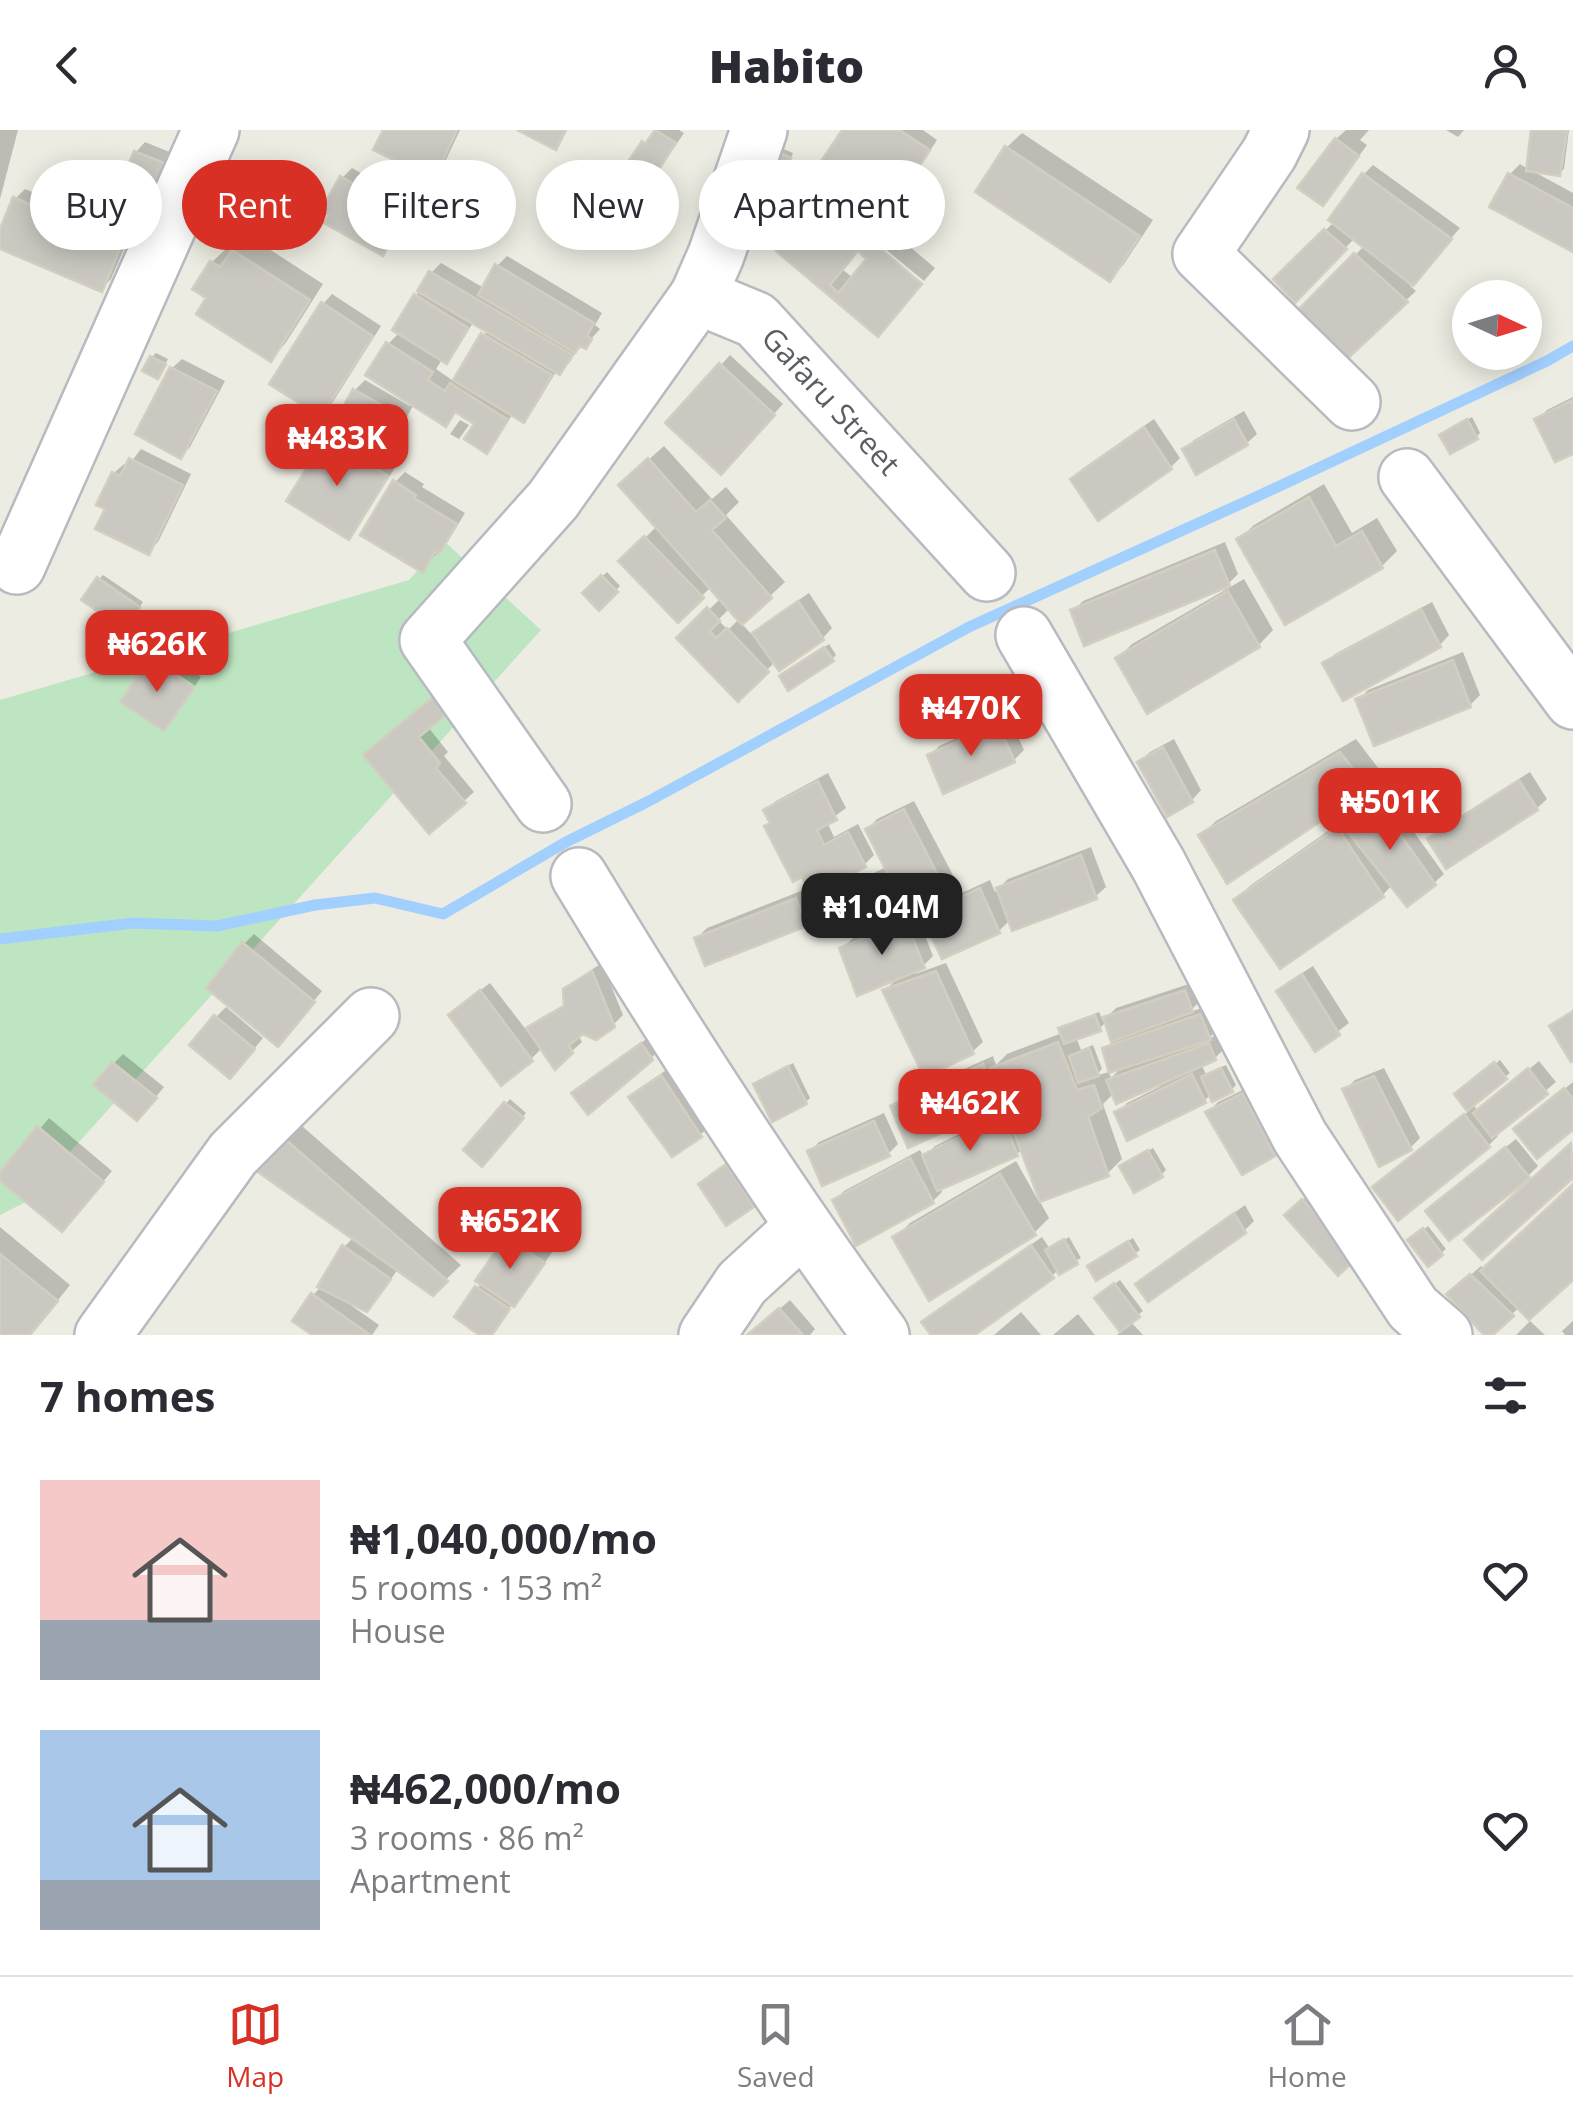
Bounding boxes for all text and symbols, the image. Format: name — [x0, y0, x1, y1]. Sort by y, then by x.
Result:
text: Habito — [709, 35, 864, 96]
icon: back — [40, 38, 95, 93]
icon: person — [1478, 38, 1533, 93]
chip: Buy — [30, 160, 162, 250]
chip: Rent — [182, 160, 327, 250]
chip: Filters — [347, 160, 516, 250]
chip: New — [536, 160, 679, 250]
chip: Apartment — [699, 160, 945, 250]
north arrow — [1452, 280, 1542, 370]
map controls — [1452, 280, 1542, 370]
street label: Gafaru Street — [753, 317, 910, 483]
pin: ₦483K — [267, 404, 407, 489]
text: ₦483K — [287, 415, 387, 458]
pin: ₦626K — [87, 610, 227, 695]
text: ₦626K — [107, 621, 207, 664]
pin: ₦470K — [901, 674, 1041, 759]
text: ₦470K — [921, 685, 1021, 728]
pin: ₦501K — [1320, 768, 1460, 853]
text: ₦501K — [1340, 779, 1440, 822]
pin: ₦1.04M — [801, 873, 963, 958]
text: ₦1.04M — [823, 884, 941, 927]
pin: ₦462K — [900, 1069, 1040, 1154]
text: ₦462K — [920, 1080, 1020, 1123]
pin: ₦652K — [440, 1187, 580, 1272]
text: ₦652K — [460, 1198, 560, 1241]
text: 7 homes — [40, 1367, 215, 1424]
icon: filters — [1478, 1368, 1533, 1423]
text: ₦1,040,000/mo — [350, 1509, 657, 1566]
icon: home — [120, 1520, 240, 1640]
icon: heart — [1478, 1553, 1533, 1608]
text: 5 rooms · 153 m² — [350, 1566, 602, 1609]
text: House — [350, 1609, 446, 1652]
text: ₦462,000/mo — [350, 1759, 621, 1816]
icon: home — [120, 1770, 240, 1890]
icon: heart — [1478, 1803, 1533, 1858]
text: 3 rooms · 86 m² — [350, 1816, 584, 1859]
text: Apartment — [350, 1859, 511, 1902]
tab: Map — [226, 1997, 284, 2095]
tab: Saved — [737, 1997, 815, 2095]
tab: Home — [1267, 1997, 1347, 2095]

